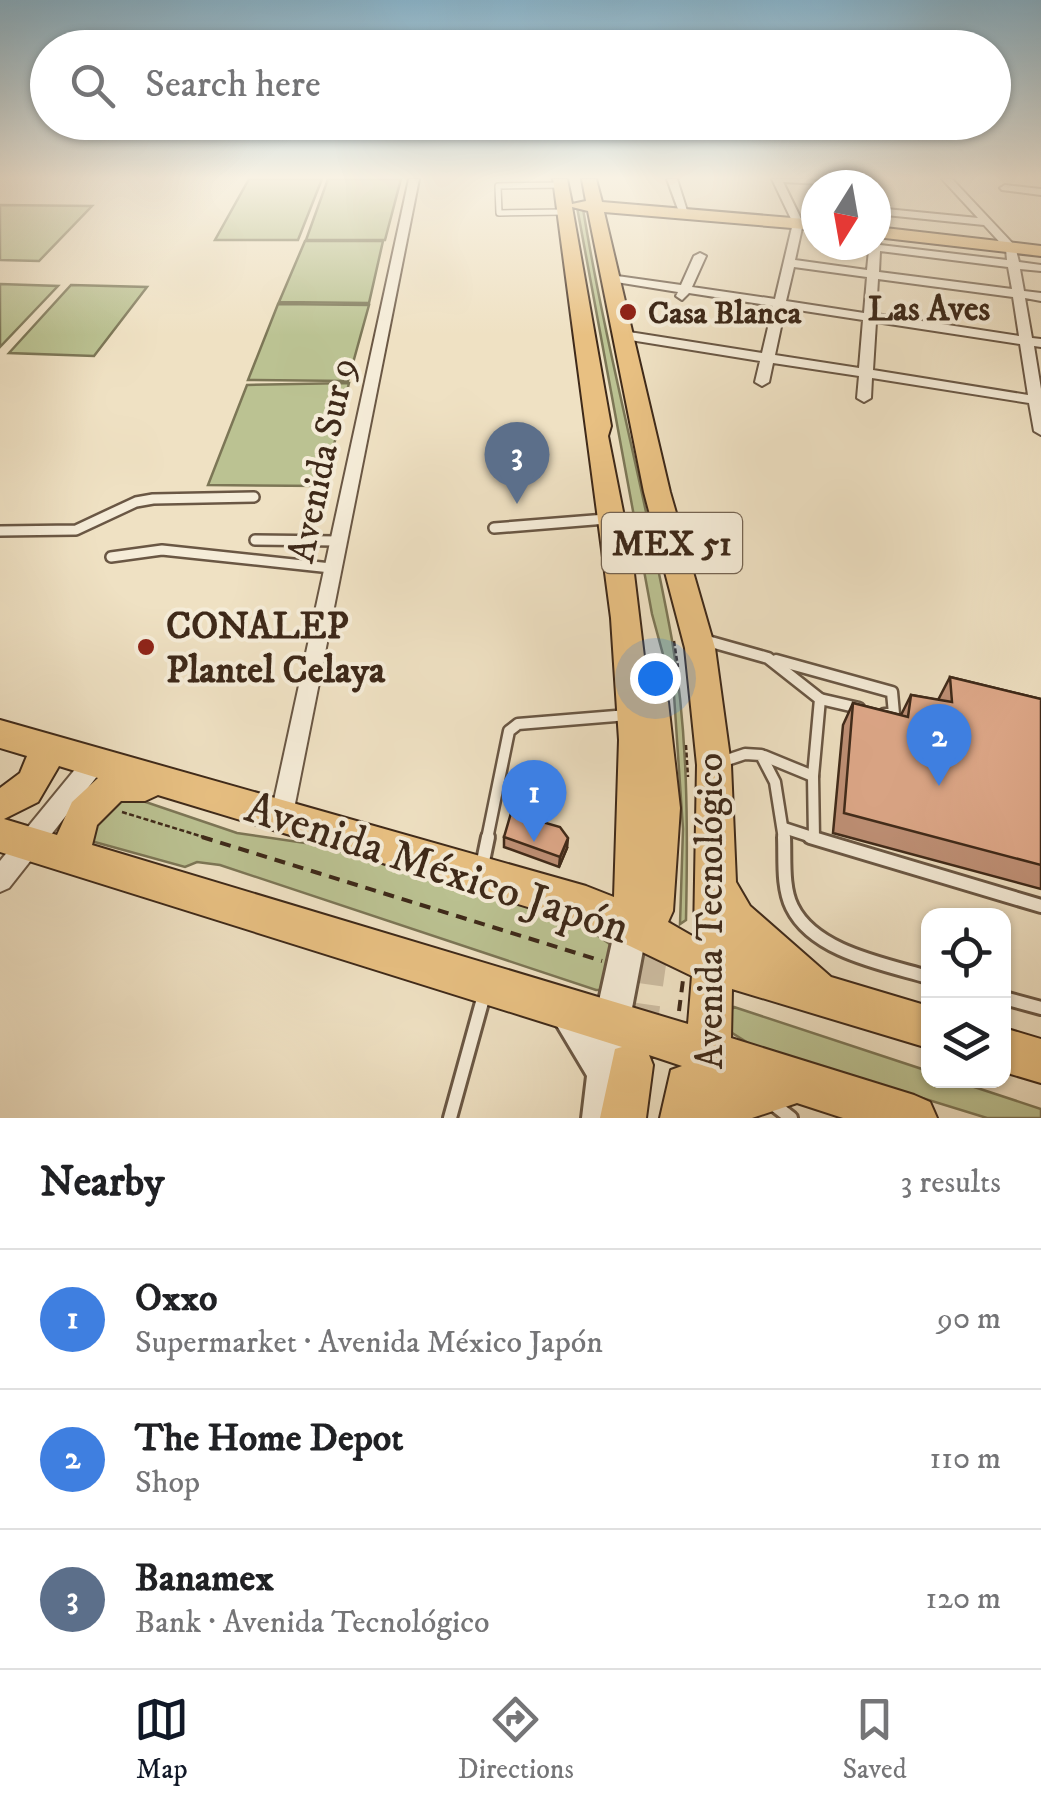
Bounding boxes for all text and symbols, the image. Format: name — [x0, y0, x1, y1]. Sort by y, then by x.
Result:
search box — [30, 30, 1011, 140]
icon: search — [65, 58, 120, 113]
text: Search here — [145, 61, 321, 109]
north arrow — [801, 170, 891, 260]
district label: Las Aves — [868, 288, 990, 332]
place label: Casa Blanca — [648, 294, 802, 334]
marker: Casa Blanca — [617, 301, 639, 323]
street label: Avenida Sur 9 — [278, 354, 368, 567]
pin: 3 — [484, 422, 550, 504]
road number: MEX 51 — [602, 513, 742, 573]
place label: CONALEP Plantel Celaya — [166, 603, 386, 695]
marker: CONALEP Plantel Celaya — [135, 636, 157, 658]
your location — [630, 653, 681, 704]
pin: 2 — [906, 704, 972, 786]
street label: Avenida Tecnológico — [687, 753, 735, 1069]
pin: 1 — [502, 760, 566, 842]
street label: Avenida México Japón — [238, 780, 636, 957]
map controls — [921, 908, 1011, 1088]
button: locate — [921, 908, 1011, 998]
button: layers — [921, 998, 1011, 1088]
text: Nearby — [40, 1157, 164, 1209]
text: 3 results — [900, 1163, 1001, 1203]
text: Oxxo — [135, 1275, 218, 1323]
text: 1 — [67, 1299, 78, 1339]
text: 90 m — [937, 1299, 1001, 1339]
text: Supermarket · Avenida México Japón — [135, 1323, 603, 1363]
text: The Home Depot — [135, 1415, 403, 1463]
text: 2 — [65, 1439, 80, 1479]
text: 110 m — [929, 1439, 1001, 1479]
text: Shop — [135, 1463, 200, 1503]
text: Banamex — [135, 1555, 274, 1603]
text: 3 — [67, 1579, 78, 1619]
text: 120 m — [925, 1579, 1001, 1619]
text: Bank · Avenida Tecnológico — [135, 1603, 490, 1643]
tab: Map — [134, 1692, 189, 1787]
tab: Directions — [458, 1692, 574, 1787]
tab: Saved — [842, 1692, 907, 1787]

